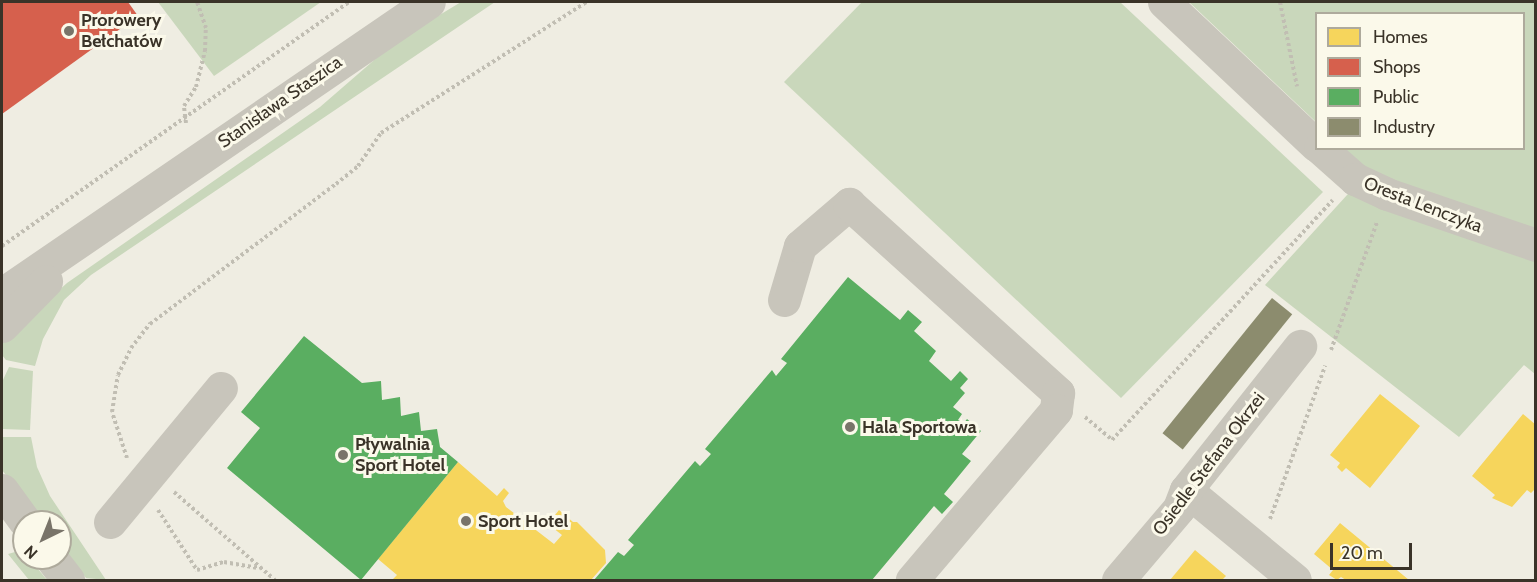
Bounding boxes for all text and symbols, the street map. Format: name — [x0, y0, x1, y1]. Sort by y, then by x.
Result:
place label: Prorowery Bełchatów — [81, 10, 163, 52]
legend — [1315, 12, 1525, 150]
marker: Prorowery Bełchatów — [62, 24, 76, 38]
text: Homes — [1373, 26, 1428, 48]
street label: Stanisława Staszica — [214, 51, 346, 153]
text: Shops — [1373, 56, 1421, 78]
text: Public — [1373, 86, 1419, 108]
text: Industry — [1373, 116, 1435, 138]
street label: Oresta Lenczyka — [1361, 173, 1485, 237]
street label: Osiedle Stefana Okrzei — [1148, 388, 1270, 540]
place label: Hala Sportowa — [862, 416, 977, 438]
marker: Hala Sportowa — [843, 420, 857, 434]
place label: Pływalnia Sport Hotel — [355, 434, 445, 476]
marker: Pływalnia Sport Hotel — [336, 448, 350, 462]
north arrow — [12, 510, 72, 570]
place label: Sport Hotel — [478, 510, 568, 532]
marker: Sport Hotel — [459, 514, 473, 528]
scale bar — [1333, 531, 1416, 569]
text: N — [20, 541, 41, 563]
text: 20 m — [1341, 542, 1383, 564]

